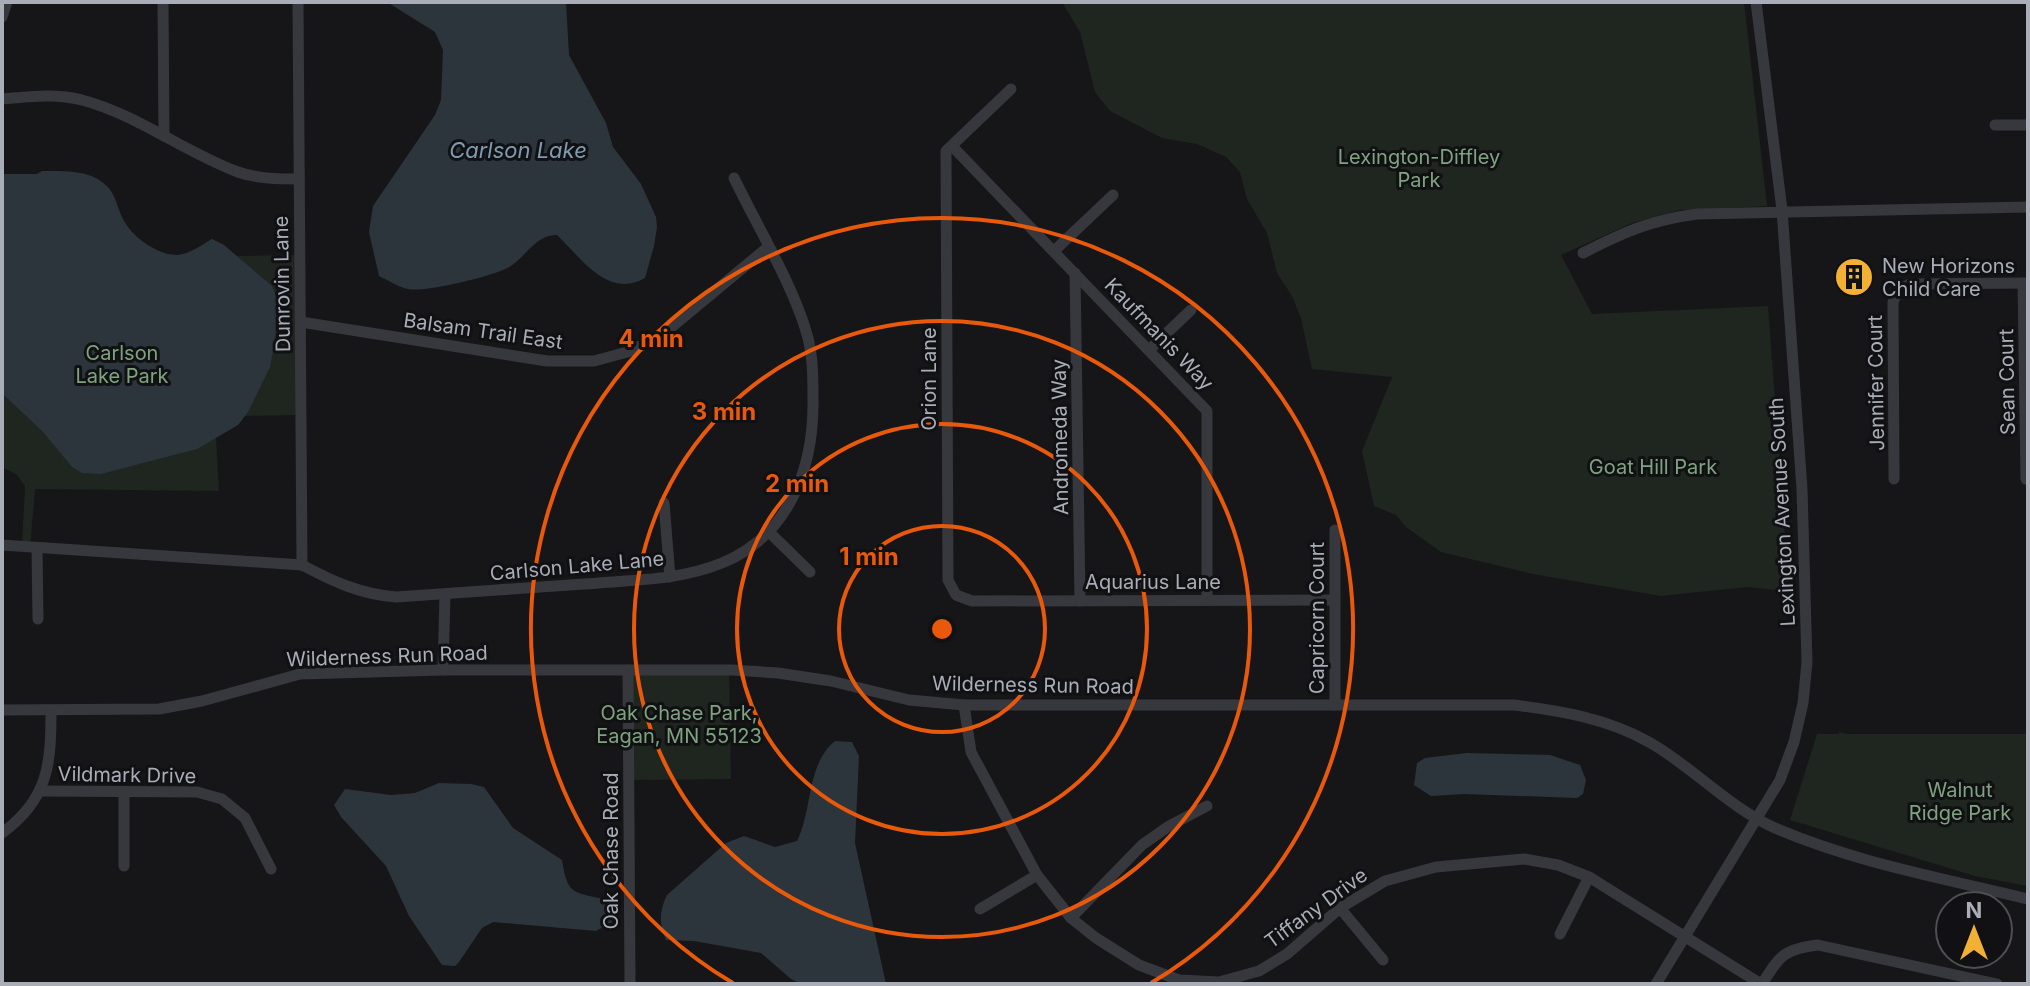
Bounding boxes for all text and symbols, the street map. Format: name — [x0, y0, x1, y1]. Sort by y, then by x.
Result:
water label: Carlson Lake — [449, 137, 587, 163]
park label: Lexington-Diffley Park — [1338, 145, 1500, 192]
street label: Dunrovin Lane — [269, 216, 295, 352]
place label: New Horizons Child Care — [1882, 254, 2015, 301]
building icon: New Horizons Child Care — [1833, 256, 1875, 298]
street label: Kaufmanis Way — [1100, 273, 1218, 395]
street label: Balsam Trail East — [402, 308, 564, 354]
street label: Jennifer Court — [1863, 314, 1889, 451]
text: 4 min — [618, 324, 684, 353]
street label: Orion Lane — [917, 327, 941, 431]
street label: Sean Court — [1994, 328, 2020, 435]
park label: Carlson Lake Park — [75, 341, 169, 388]
street label: Andromeda Way — [1047, 359, 1073, 515]
text: 3 min — [692, 397, 756, 426]
street label: Lexington Avenue South — [1764, 397, 1800, 627]
park label: Goat Hill Park — [1589, 455, 1717, 479]
text: 2 min — [765, 469, 829, 498]
street label: Capricorn Court — [1305, 541, 1329, 694]
text: 1 min — [839, 542, 899, 571]
street label: Carlson Lake Lane — [489, 546, 665, 586]
street label: Aquarius Lane — [1085, 570, 1221, 594]
centre of rings — [928, 615, 956, 643]
street label: Wilderness Run Road — [286, 640, 488, 672]
street label: Wilderness Run Road — [932, 671, 1134, 699]
park label: Oak Chase Park, Eagan, MN 55123 — [596, 701, 762, 748]
street label: Vildmark Drive — [58, 762, 196, 788]
street label: Oak Chase Road — [599, 773, 623, 929]
park label: Walnut Ridge Park — [1909, 778, 2011, 825]
street label: Tiffany Drive — [1260, 863, 1372, 953]
north arrow — [1934, 890, 2014, 970]
text: N — [1966, 897, 1982, 923]

